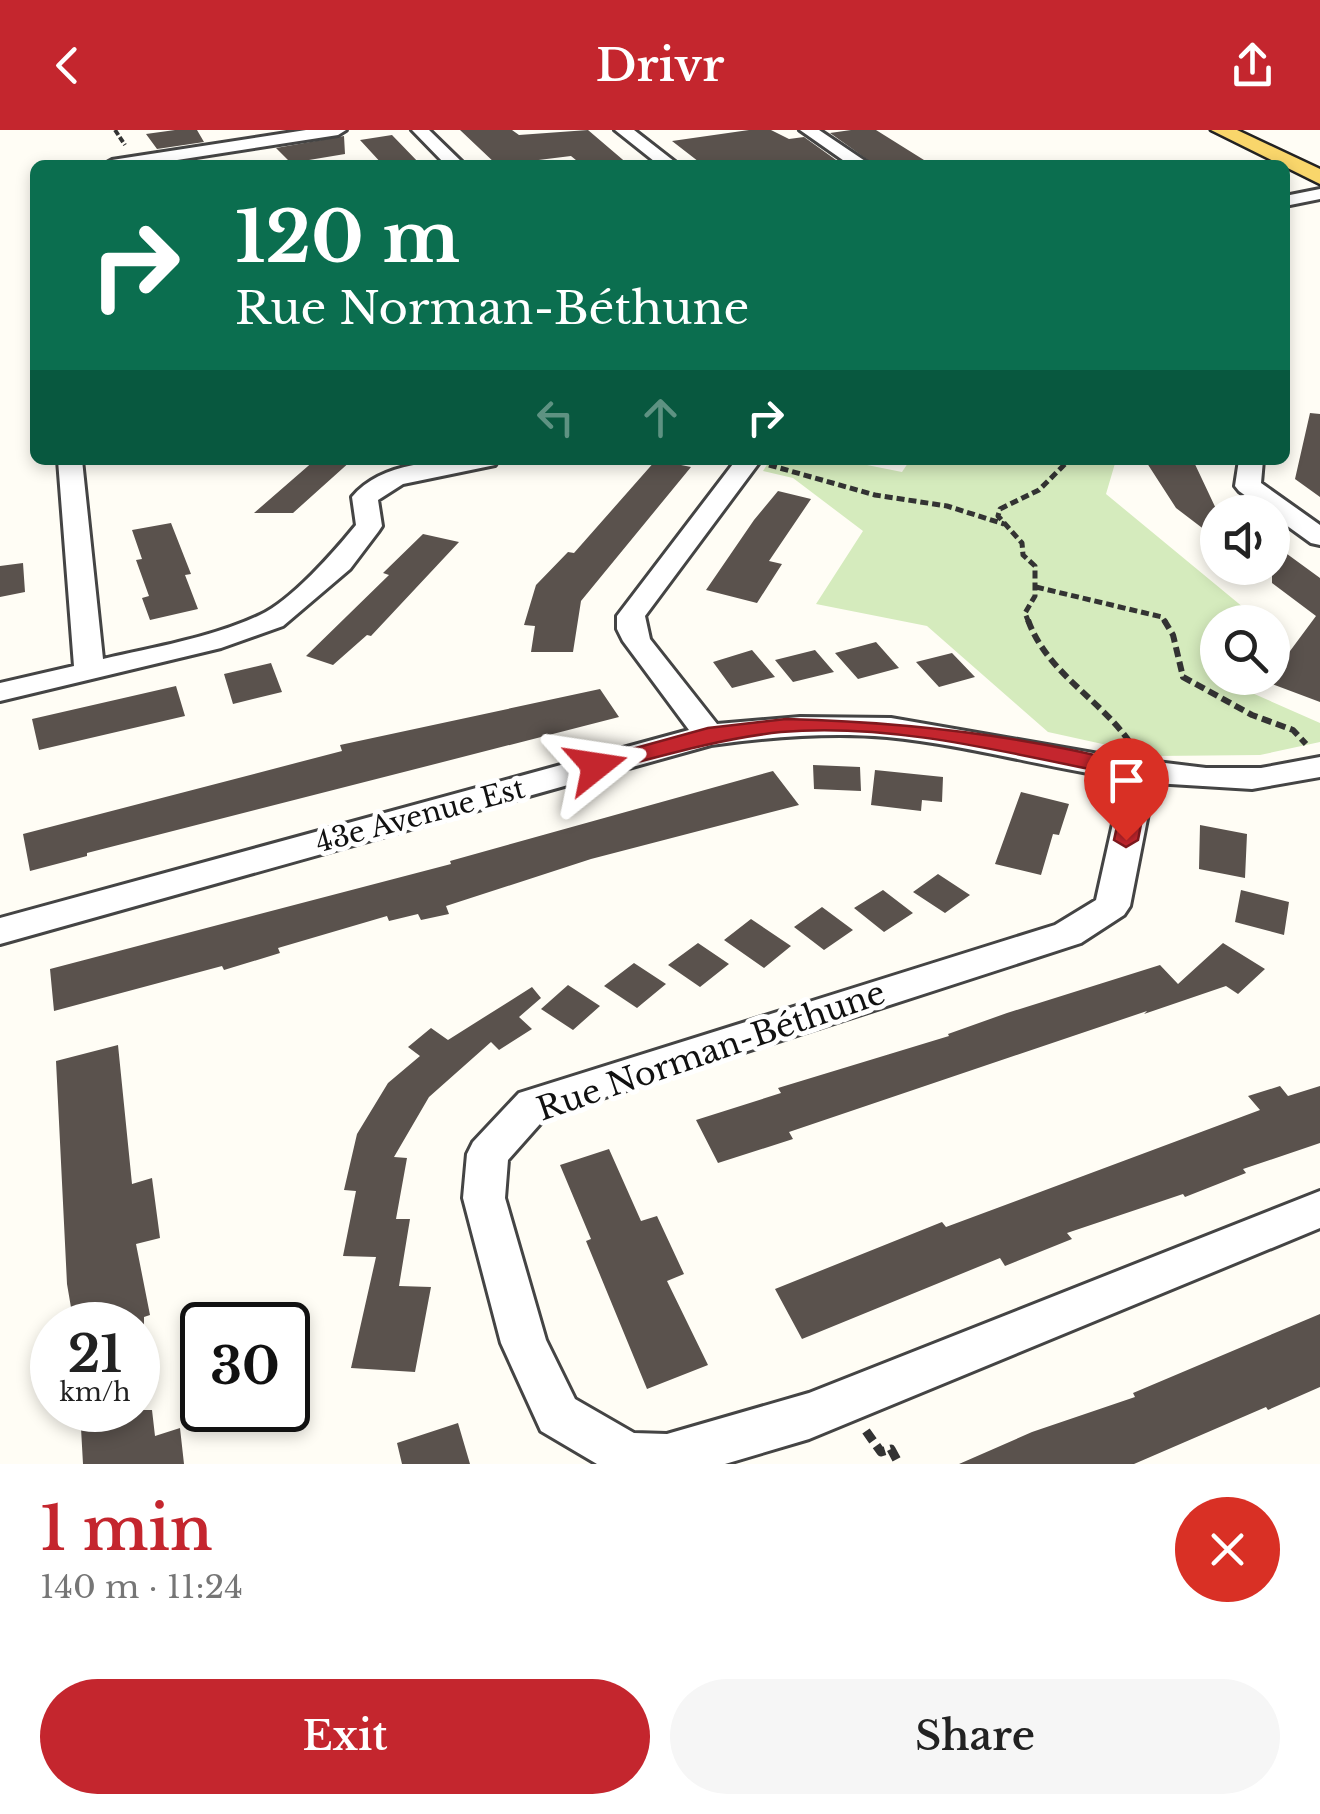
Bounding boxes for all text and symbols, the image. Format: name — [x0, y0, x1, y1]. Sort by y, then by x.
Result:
text: Drivr — [596, 37, 724, 93]
icon: back — [40, 38, 95, 93]
icon: share — [1225, 38, 1280, 93]
text: 120 m — [235, 194, 460, 281]
icon: right — [70, 200, 200, 330]
text: Rue Norman-Béthune — [235, 280, 749, 336]
icon: left — [528, 390, 583, 445]
icon: ahead — [633, 390, 688, 445]
icon: right — [738, 390, 793, 445]
map controls — [1200, 495, 1290, 695]
button: sound — [1200, 495, 1290, 585]
button: search — [1200, 605, 1290, 695]
position arrow — [544, 714, 648, 818]
pin — [1084, 738, 1169, 841]
icon: arrive — [1099, 753, 1154, 808]
street label: 43e Avenue Est — [312, 771, 529, 860]
street label: Rue Norman-Béthune — [532, 973, 890, 1129]
speed limit sign: 30 — [180, 1302, 310, 1432]
text: 21 — [68, 1323, 122, 1386]
text: km/h — [60, 1377, 130, 1408]
text: 1 min — [40, 1492, 213, 1566]
button: close — [1175, 1497, 1280, 1602]
text: 140 m · 11:24 — [40, 1567, 243, 1607]
button: Exit — [40, 1679, 650, 1794]
button: Share — [670, 1679, 1280, 1794]

